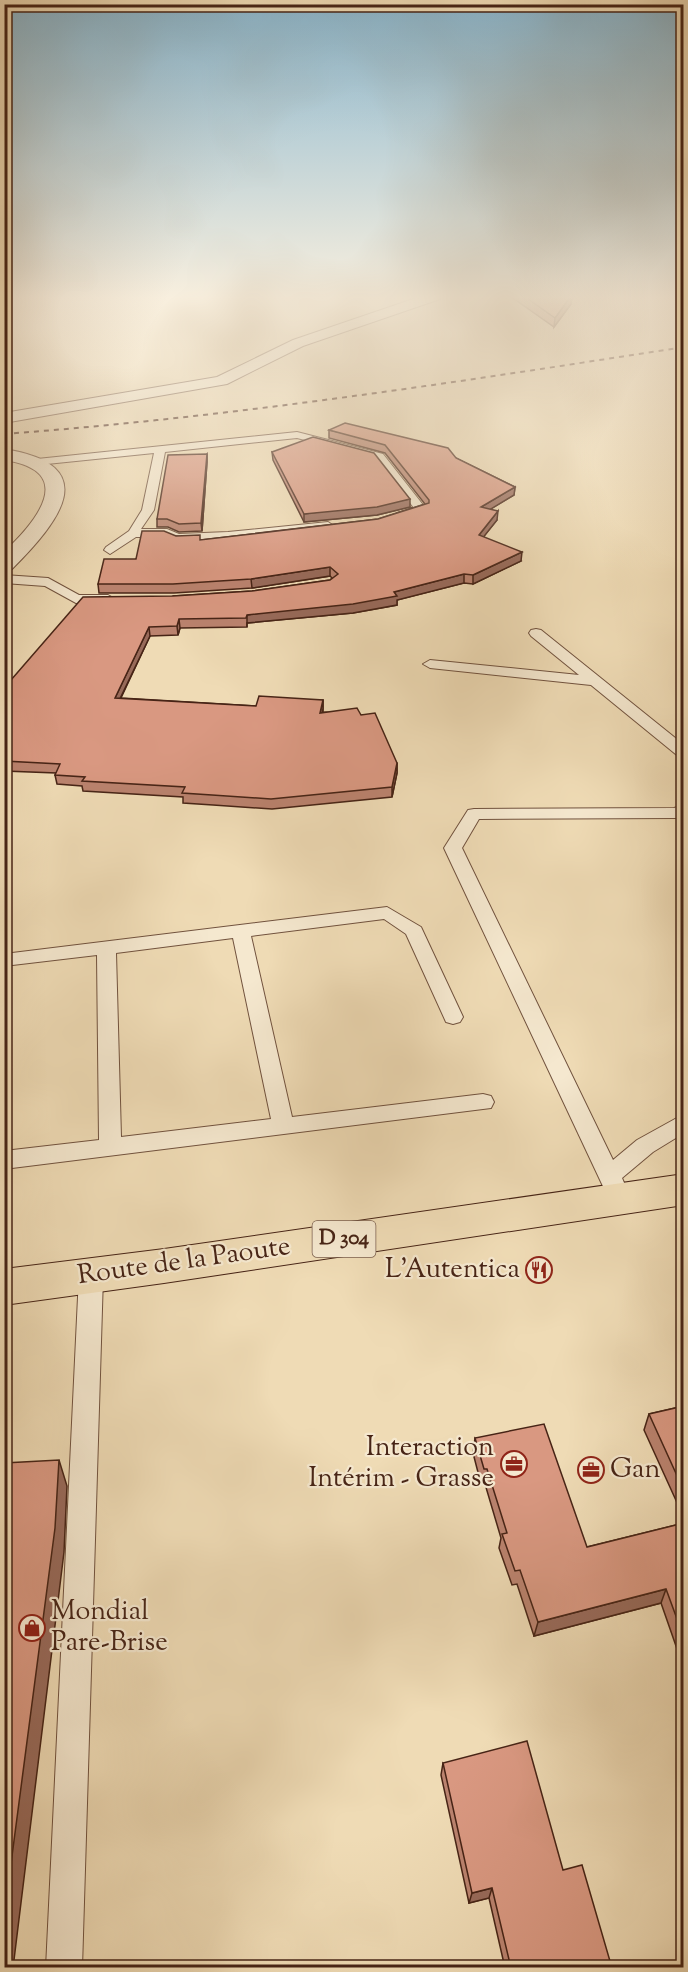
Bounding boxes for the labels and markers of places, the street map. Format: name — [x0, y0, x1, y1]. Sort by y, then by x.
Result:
place label: L'Autentica — [385, 1251, 520, 1290]
restaurant icon: L'Autentica — [524, 1255, 554, 1285]
place label: Interaction Intérim - Grasse — [308, 1429, 494, 1499]
office icon: Interaction Intérim - Grasse — [499, 1449, 529, 1479]
place label: Gan — [610, 1451, 661, 1490]
office icon: Gan — [576, 1455, 606, 1485]
place label: Mondial Pare-Brise — [51, 1593, 168, 1663]
shop icon: Mondial Pare-Brise — [17, 1613, 47, 1643]

